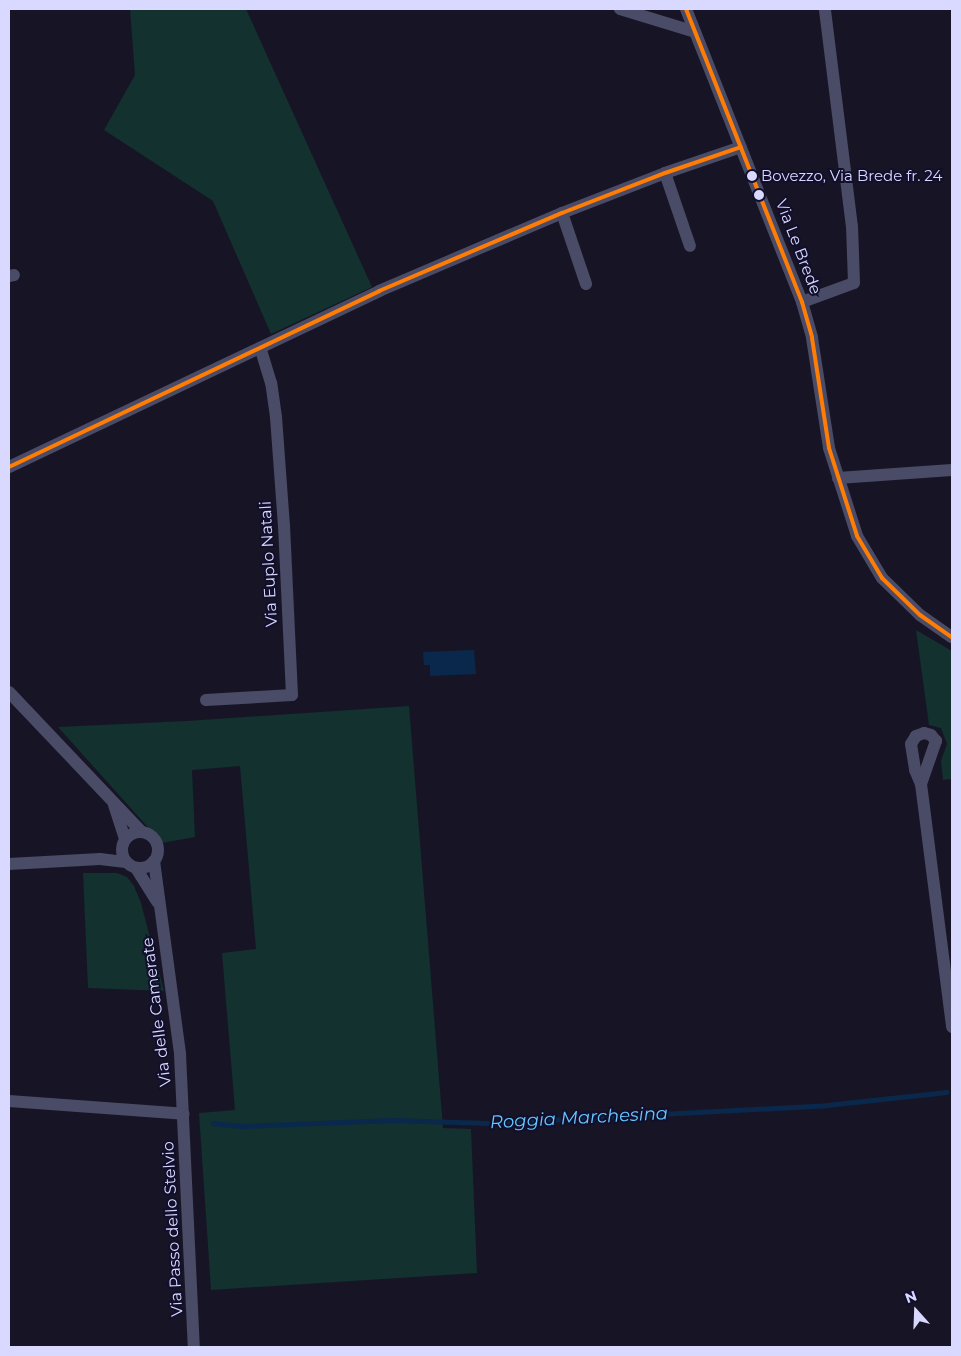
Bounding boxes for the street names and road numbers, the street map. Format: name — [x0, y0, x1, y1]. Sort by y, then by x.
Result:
street label: Via Le Brede — [771, 197, 825, 297]
street label: Via Euplo Natali — [256, 500, 282, 628]
street label: Via delle Camerate — [138, 936, 176, 1088]
street label: Via Passo dello Stelvio — [159, 1141, 187, 1317]

